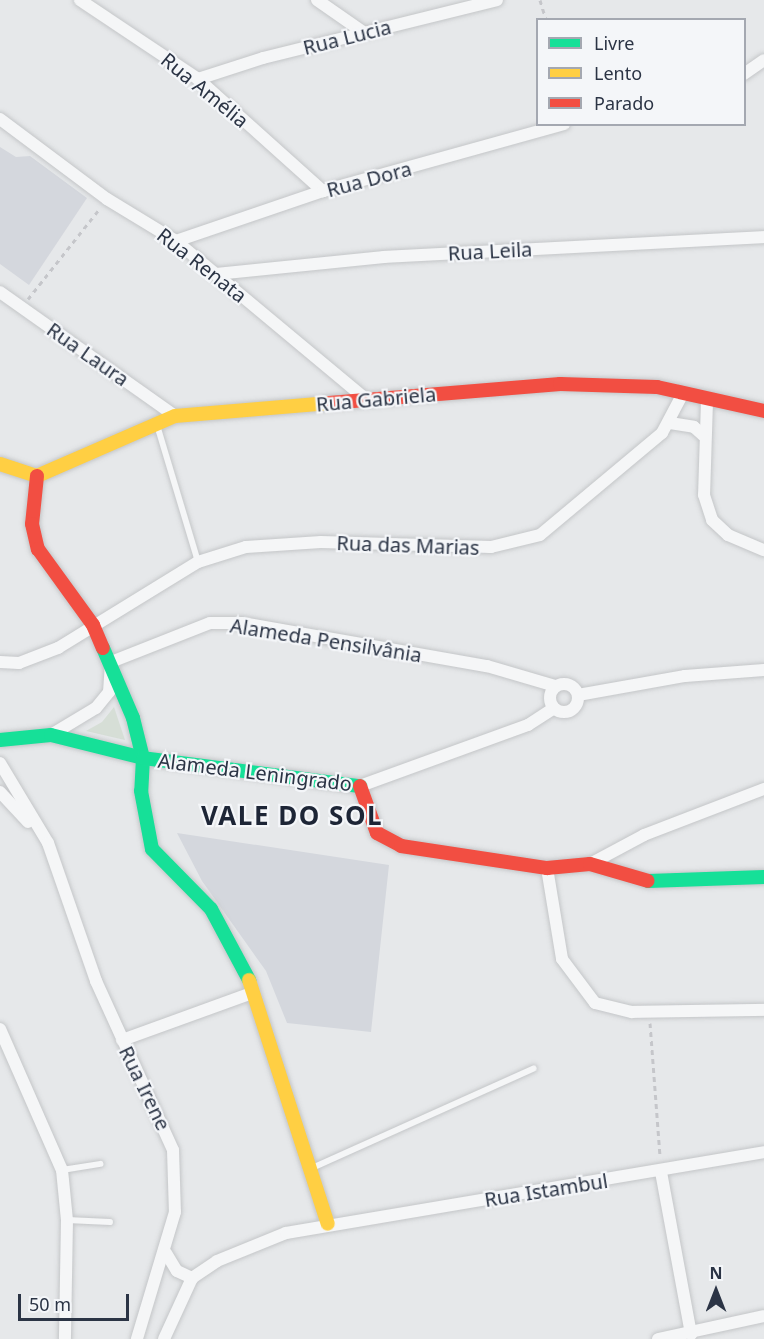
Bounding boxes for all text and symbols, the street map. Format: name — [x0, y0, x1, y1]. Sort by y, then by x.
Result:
street label: Rua Lucia — [300, 14, 394, 60]
legend — [536, 18, 746, 126]
text: Livre — [594, 31, 634, 55]
street label: Rua Amélia — [156, 47, 254, 133]
text: Lento — [594, 61, 642, 85]
text: Parado — [594, 91, 654, 115]
street label: Rua Dora — [324, 156, 414, 202]
street label: Rua Renata — [152, 223, 252, 307]
street label: Rua Leila — [447, 237, 533, 265]
street label: Rua Laura — [42, 317, 134, 391]
street label: Rua Gabriela — [315, 382, 437, 416]
street label: Rua das Marias — [336, 531, 480, 559]
street label: Alameda Pensilvânia — [229, 613, 423, 667]
street label: Alameda Leningrado — [157, 748, 353, 796]
district label: VALE DO SOL — [201, 800, 383, 832]
street label: Rua Irene — [114, 1042, 176, 1134]
street label: Rua Istambul — [483, 1168, 609, 1212]
north arrow — [686, 1261, 746, 1321]
text: N — [709, 1262, 723, 1284]
scale bar — [21, 1282, 132, 1320]
text: 50 m — [29, 1292, 71, 1316]

